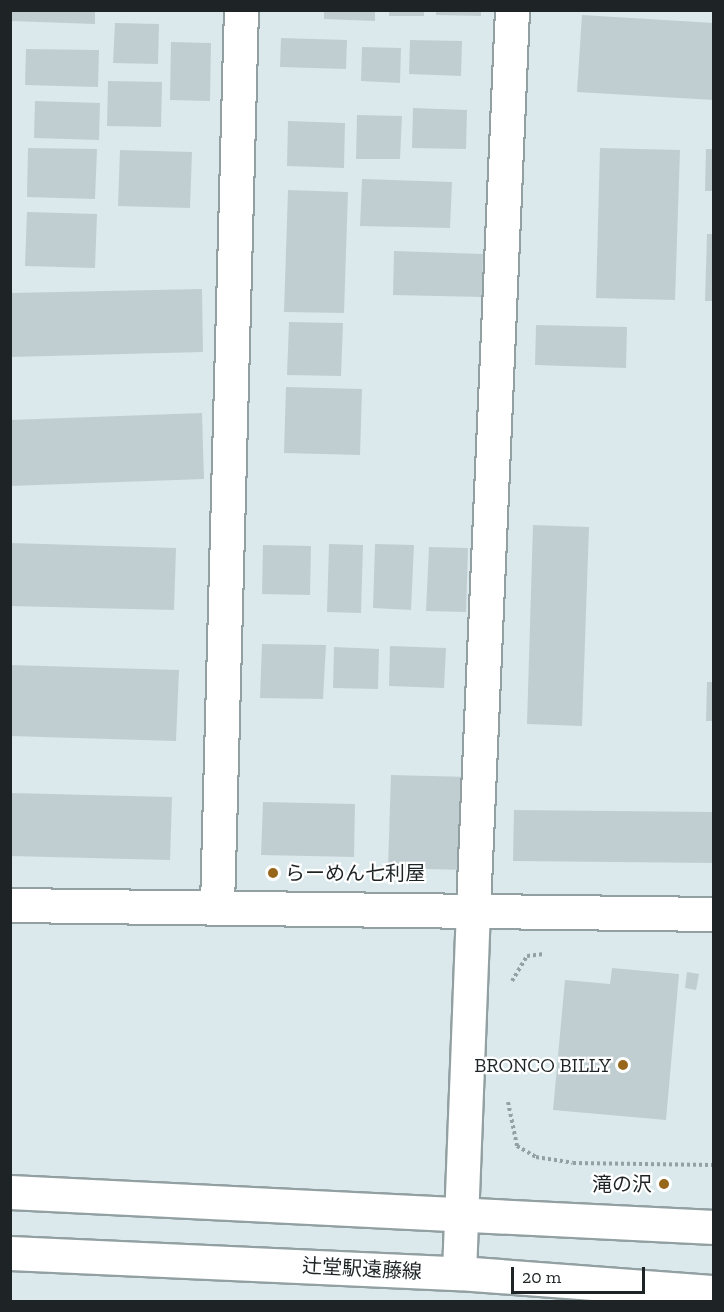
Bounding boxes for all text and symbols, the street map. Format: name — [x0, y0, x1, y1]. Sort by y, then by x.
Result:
place label: らーめん七利屋 — [285, 861, 425, 885]
marker: らーめん七利屋 — [266, 866, 280, 880]
place label: BRONCO BILLY — [474, 1053, 611, 1077]
marker: BRONCO BILLY — [616, 1058, 630, 1072]
place label: 滝の沢 — [592, 1172, 652, 1196]
marker: 滝の沢 — [657, 1177, 671, 1191]
street label: 辻堂駅遠藤線 — [301, 1254, 423, 1284]
scale bar — [514, 1255, 648, 1293]
text: 20 m — [522, 1266, 561, 1288]

